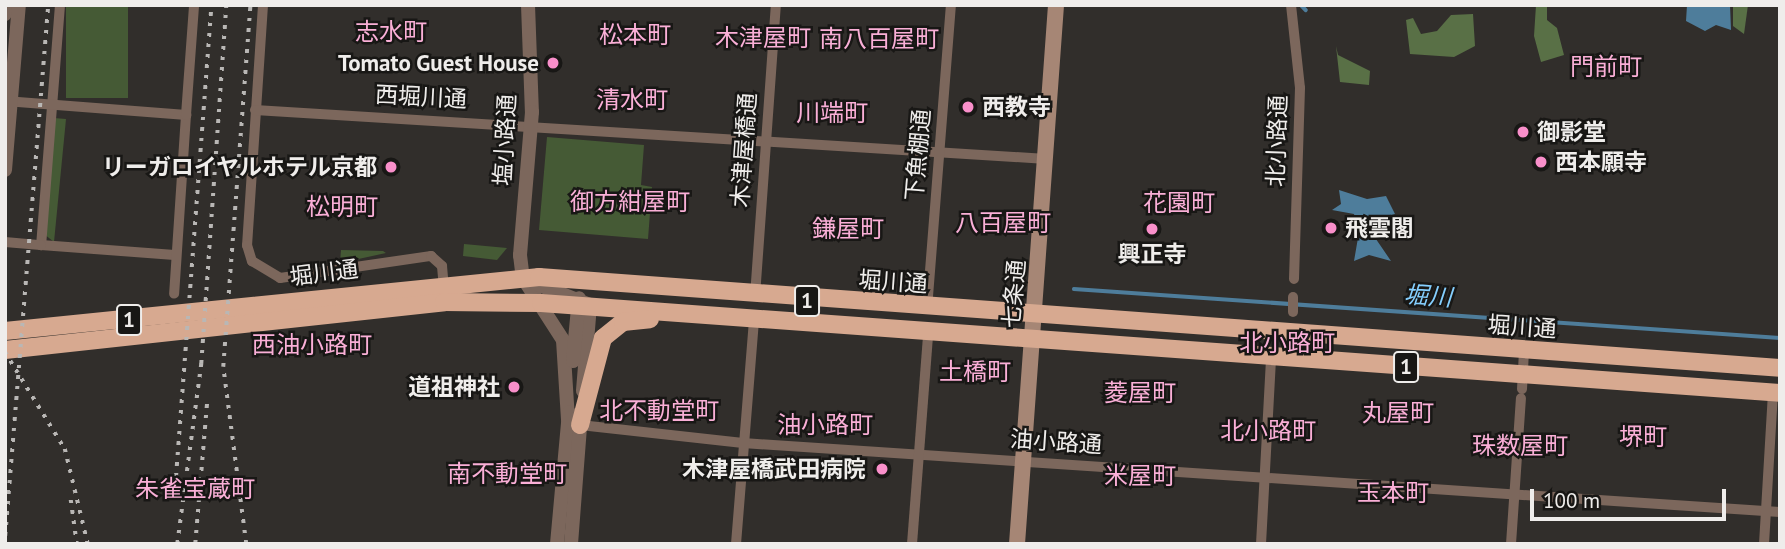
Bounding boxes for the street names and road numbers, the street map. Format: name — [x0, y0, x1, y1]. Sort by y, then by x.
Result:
street label: 西堀川通 — [374, 81, 468, 113]
street label: 木津屋橋通 — [726, 92, 762, 208]
street label: 塩小路通 — [489, 93, 521, 187]
street label: 北小路通 — [1262, 95, 1292, 187]
street label: 下魚棚通 — [900, 108, 936, 202]
street label: 堀川通 — [288, 255, 360, 291]
street label: 七条通 — [997, 258, 1031, 330]
street label: 堀川通 — [858, 266, 928, 298]
road number: 1 — [793, 284, 821, 318]
road number: 1 — [115, 302, 143, 338]
street label: 堀川通 — [1487, 311, 1557, 343]
road number: 1 — [1392, 350, 1420, 384]
street label: 油小路通 — [1009, 425, 1103, 459]

